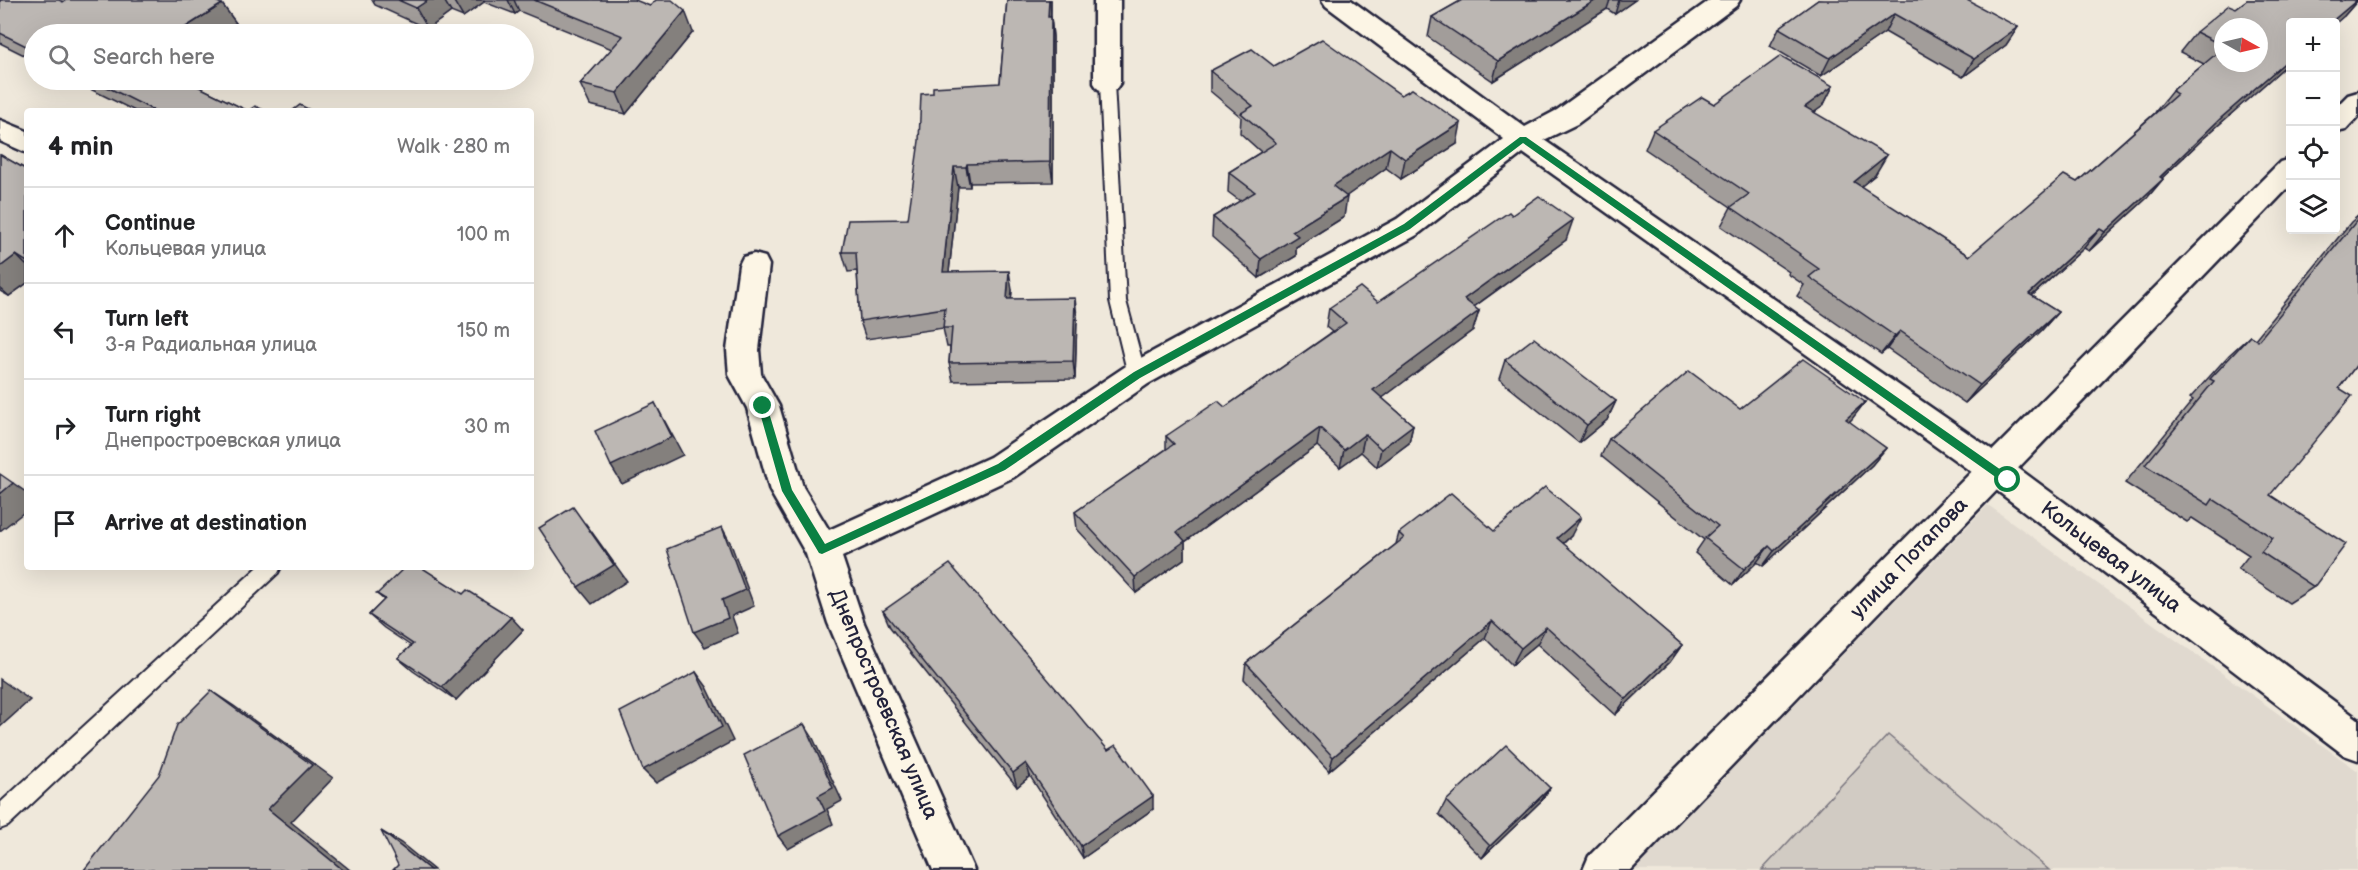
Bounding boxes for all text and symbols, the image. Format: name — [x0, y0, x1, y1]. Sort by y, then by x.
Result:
north arrow — [2214, 18, 2268, 72]
map controls — [2286, 18, 2340, 234]
button: + — [2286, 18, 2340, 72]
search box — [24, 24, 534, 90]
icon: search — [45, 41, 78, 74]
text: Search here — [93, 44, 215, 71]
button: − — [2286, 72, 2340, 126]
button: locate — [2286, 126, 2340, 180]
text: 4 min — [48, 132, 113, 163]
text: Walk · 280 m — [397, 135, 510, 159]
button: layers — [2286, 180, 2340, 234]
text: Continue — [105, 210, 195, 237]
icon: ahead — [48, 219, 81, 252]
text: 100 m — [457, 223, 510, 247]
text: Кольцевая улица — [105, 237, 266, 261]
text: Turn left — [105, 306, 189, 333]
icon: left — [48, 315, 81, 348]
text: 150 m — [457, 319, 510, 343]
text: 3-я Радиальная улица — [105, 333, 317, 357]
route end — [749, 392, 775, 418]
text: Turn right — [105, 402, 201, 429]
icon: right — [48, 411, 81, 444]
text: 30 m — [464, 415, 510, 439]
text: Днепростроевская улица — [105, 429, 341, 453]
route start — [1994, 466, 2020, 492]
street label: улица Потапова — [1845, 492, 1973, 624]
street label: Кольцевая улица — [2036, 496, 2187, 618]
icon: arrive — [48, 507, 81, 540]
text: Arrive at destination — [105, 510, 307, 537]
street label: Днепростроевская улица — [824, 585, 944, 824]

